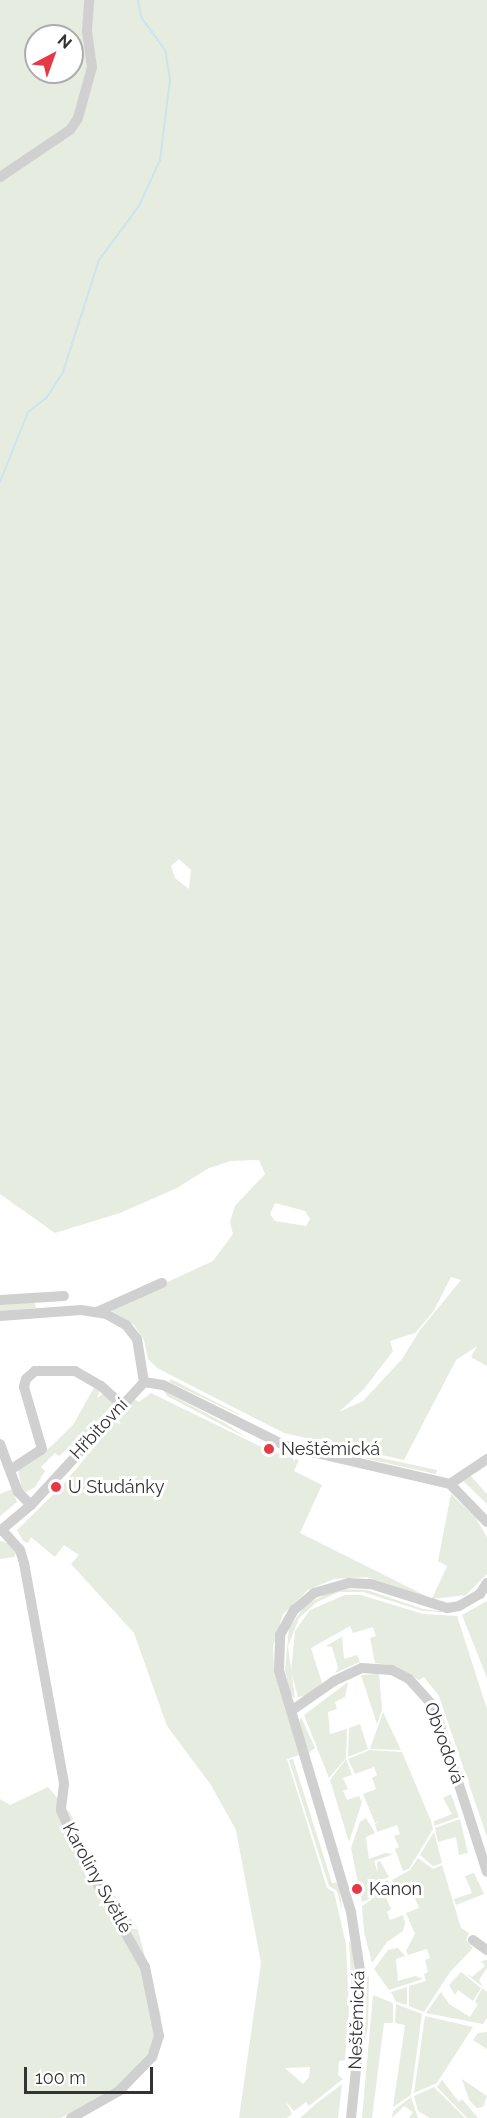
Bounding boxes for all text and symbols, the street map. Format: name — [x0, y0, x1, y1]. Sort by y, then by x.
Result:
north arrow — [24, 24, 84, 84]
text: N — [54, 30, 76, 53]
street label: Hřbitovní — [66, 1394, 132, 1464]
place label: Neštěmická — [281, 1438, 380, 1460]
marker: Neštěmická — [262, 1442, 276, 1456]
place label: U Studánky — [68, 1476, 164, 1498]
marker: U Studánky — [49, 1480, 63, 1494]
street label: Obvodová — [419, 1699, 469, 1787]
street label: Karolíny Světlé — [58, 1819, 136, 1937]
place label: Kanon — [369, 1878, 422, 1900]
marker: Kanon — [350, 1882, 364, 1896]
street label: Neštěmická — [344, 1970, 370, 2070]
scale bar — [27, 2055, 156, 2093]
text: 100 m — [35, 2067, 86, 2088]

